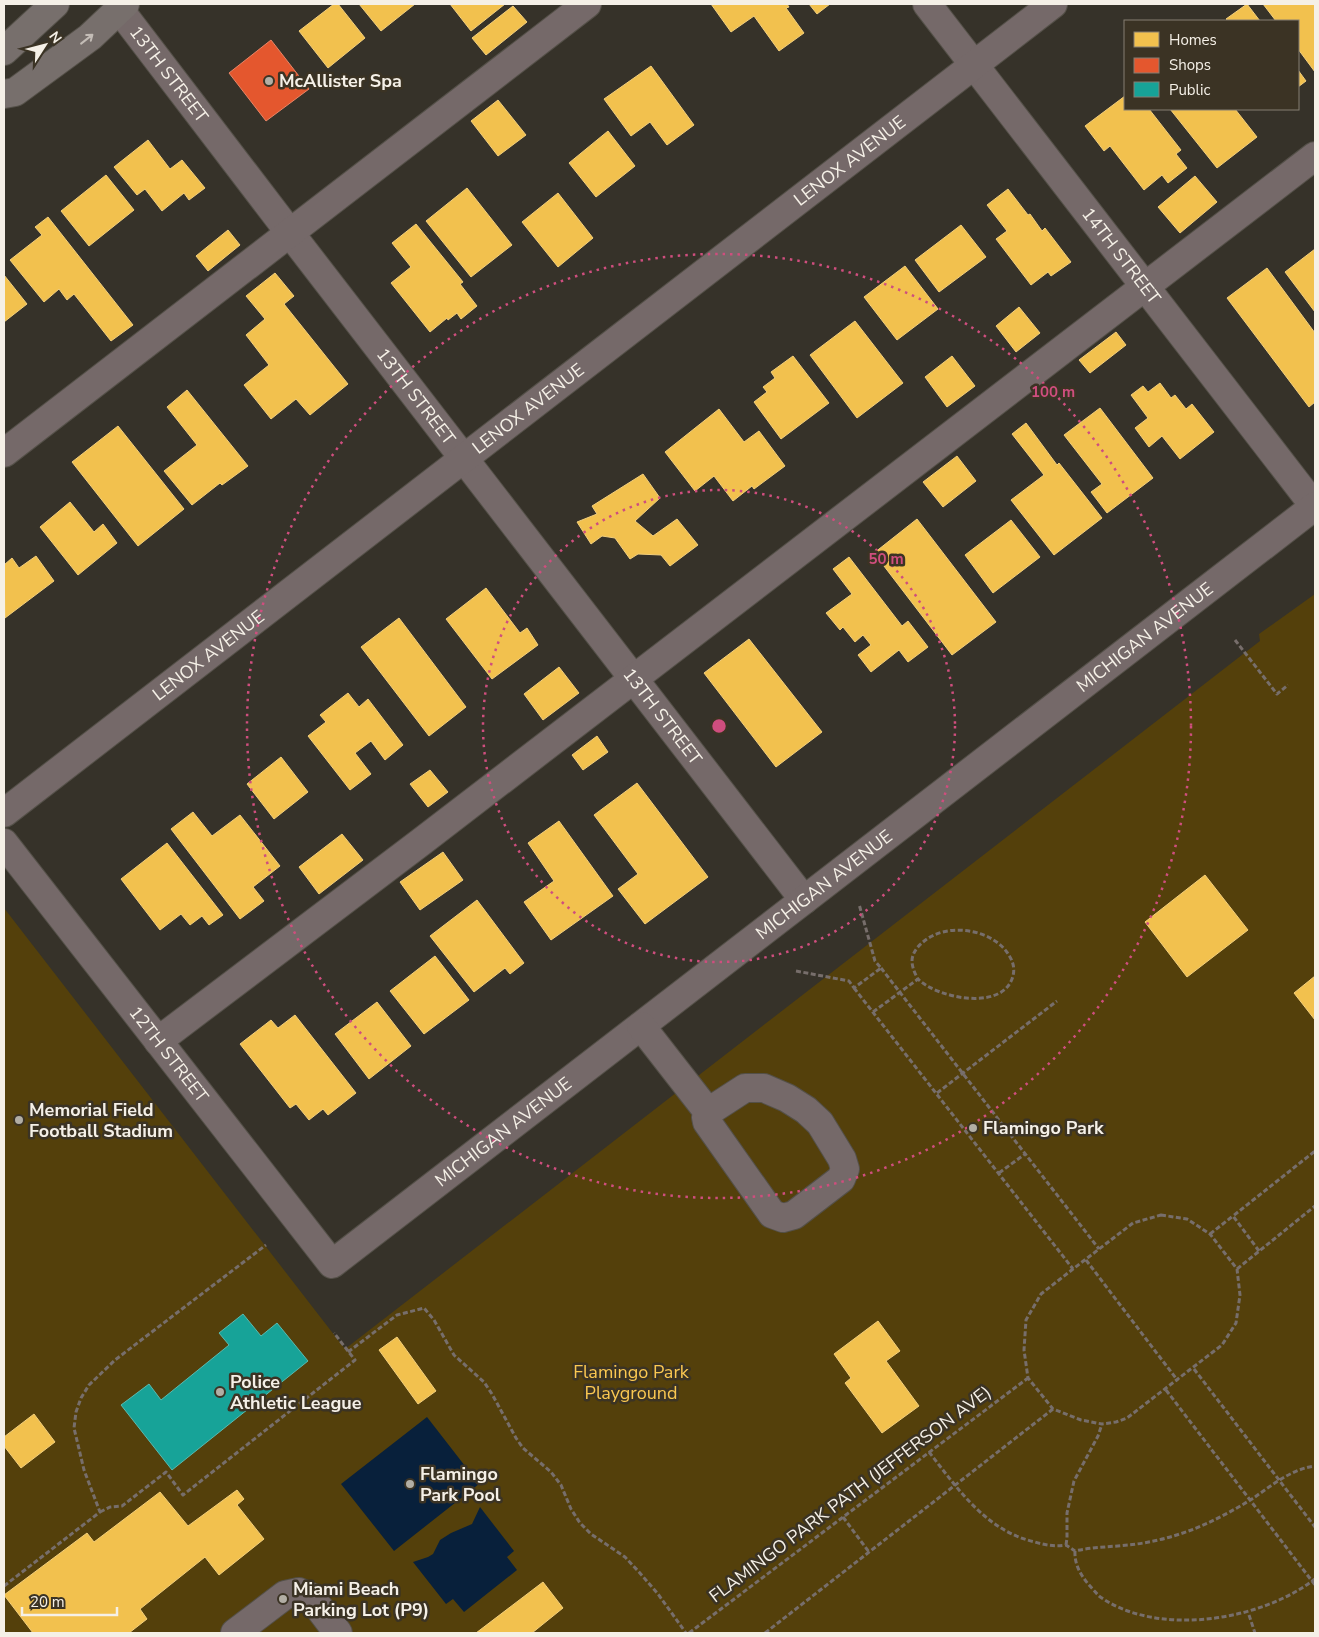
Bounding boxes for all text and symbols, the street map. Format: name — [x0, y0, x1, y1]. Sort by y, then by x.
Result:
north arrow — [20, 20, 70, 70]
legend — [1124, 20, 1299, 110]
street label: 13TH STREET — [124, 21, 214, 128]
text: N — [44, 28, 66, 47]
text: Homes — [1169, 30, 1217, 50]
one-way arrow — [80, 33, 93, 44]
text: Shops — [1169, 55, 1211, 75]
place label: McAllister Spa — [279, 69, 402, 93]
marker: McAllister Spa — [263, 75, 275, 87]
text: Public — [1169, 80, 1210, 100]
street label: LENOX AVENUE — [789, 110, 911, 212]
street label: 14TH STREET — [1076, 202, 1166, 309]
street label: 13TH STREET — [371, 343, 461, 450]
street label: LENOX AVENUE — [467, 358, 589, 460]
text: 100 m — [1031, 382, 1075, 402]
text: 50 m — [868, 549, 904, 569]
street label: MICHIGAN AVENUE — [1071, 577, 1218, 698]
street label: LENOX AVENUE — [147, 605, 269, 706]
street label: 13TH STREET — [618, 663, 708, 770]
centre of rings — [710, 717, 728, 735]
street label: MICHIGAN AVENUE — [751, 824, 897, 945]
street label: 12TH STREET — [124, 1001, 214, 1108]
street label: MICHIGAN AVENUE — [430, 1072, 577, 1192]
place label: Memorial Field Football Stadium — [29, 1098, 173, 1143]
marker: Memorial Field Football Stadium — [13, 1114, 25, 1126]
place label: Flamingo Park — [983, 1116, 1104, 1140]
marker: Flamingo Park — [967, 1122, 979, 1134]
park label: Flamingo Park Playground — [573, 1360, 690, 1405]
place label: Police Athletic League — [230, 1370, 362, 1415]
street label: FLAMINGO PARK PATH (JEFFERSON AVE) — [704, 1380, 996, 1608]
marker: Police Athletic League — [214, 1386, 226, 1398]
place label: Flamingo Park Pool — [420, 1462, 501, 1507]
marker: Flamingo Park Pool — [404, 1478, 416, 1490]
place label: Miami Beach Parking Lot (P9) — [293, 1577, 429, 1622]
scale bar — [22, 1584, 118, 1616]
text: 20 m — [30, 1592, 65, 1612]
marker: Miami Beach Parking Lot (P9) — [277, 1593, 289, 1605]

